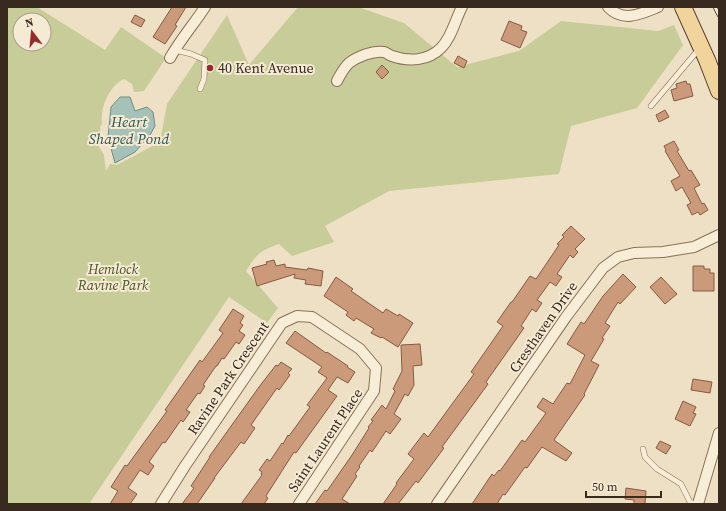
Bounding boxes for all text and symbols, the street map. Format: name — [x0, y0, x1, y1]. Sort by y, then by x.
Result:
north arrow — [12, 12, 52, 52]
text: N — [23, 15, 35, 31]
place label: 40 Kent Avenue — [218, 58, 314, 78]
marker: 40 Kent Avenue — [205, 63, 215, 73]
water label: Heart Shaped Pond — [89, 111, 169, 149]
park label: Hemlock Ravine Park — [77, 259, 149, 295]
street label: Cresthaven Drive — [504, 277, 582, 377]
street label: Ravine Park Crescent — [183, 317, 274, 439]
street label: Saint Laurent Place — [283, 384, 367, 496]
scale bar — [586, 473, 661, 499]
text: 50 m — [592, 479, 618, 495]

